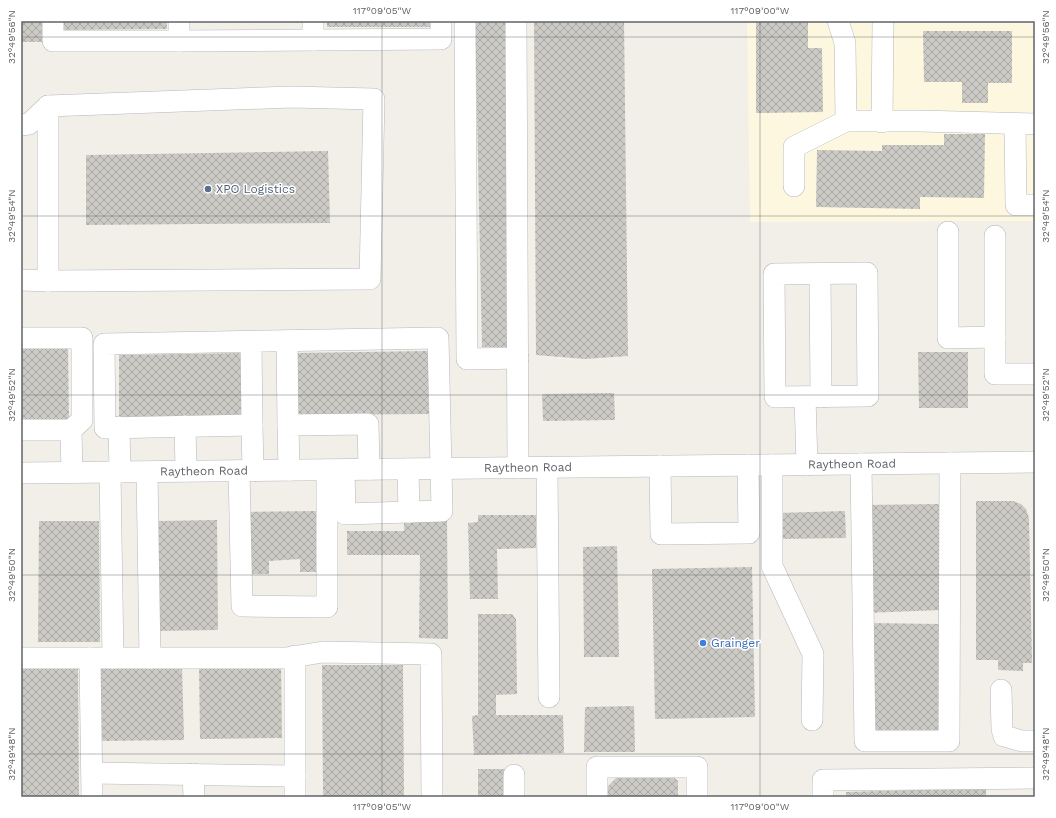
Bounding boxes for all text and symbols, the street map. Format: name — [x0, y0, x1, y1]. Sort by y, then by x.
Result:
text: 117°09'05"W — [353, 5, 412, 16]
text: 117°09'00"W — [731, 5, 790, 16]
text: 32°49'56"N — [6, 10, 17, 64]
text: 32°49'56"N — [1040, 10, 1051, 64]
place label: XPO Logistics — [216, 182, 295, 196]
marker: XPO Logistics — [203, 184, 213, 194]
text: 32°49'54"N — [6, 189, 17, 243]
text: 32°49'54"N — [1040, 189, 1051, 243]
text: 32°49'52"N — [6, 368, 17, 422]
text: 32°49'52"N — [1040, 368, 1051, 422]
street label: Raytheon Road — [808, 457, 896, 471]
street label: Raytheon Road — [484, 460, 572, 475]
street label: Raytheon Road — [160, 464, 248, 478]
text: 32°49'50"N — [6, 548, 17, 602]
text: 32°49'50"N — [1040, 548, 1051, 602]
place label: Grainger — [711, 636, 760, 650]
marker: Grainger — [698, 638, 708, 648]
text: 32°49'48"N — [6, 727, 17, 781]
text: 32°49'48"N — [1040, 727, 1051, 781]
text: 117°09'05"W — [353, 801, 412, 812]
text: 117°09'00"W — [731, 801, 790, 812]

